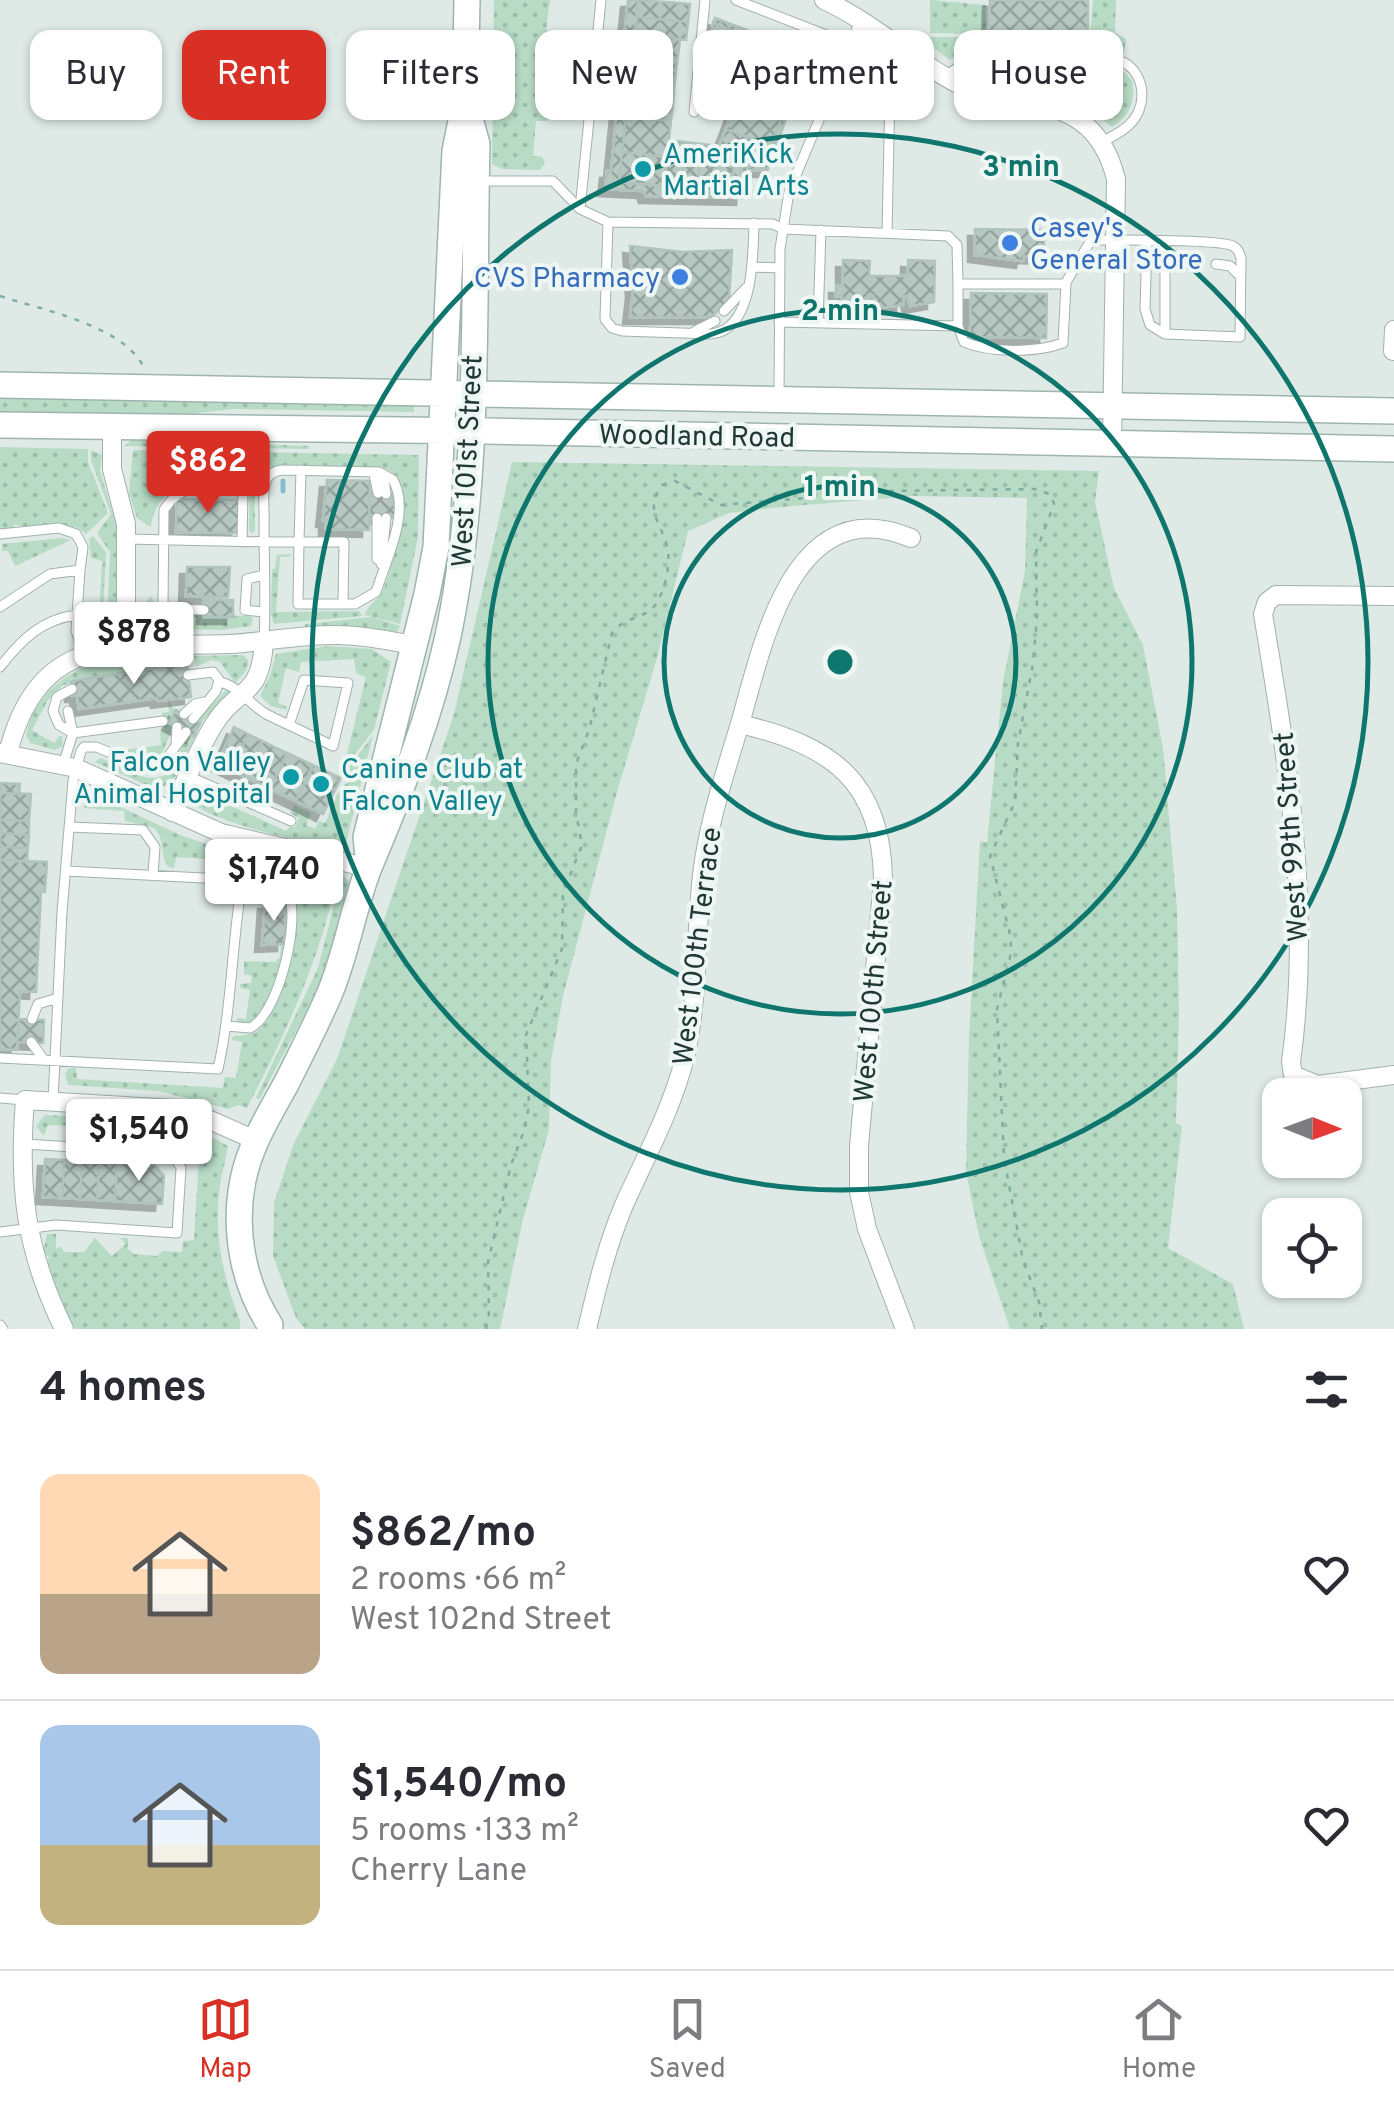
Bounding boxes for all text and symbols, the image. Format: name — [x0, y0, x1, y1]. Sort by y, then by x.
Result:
chip: Buy — [30, 30, 162, 120]
chip: Rent — [182, 30, 326, 120]
chip: Filters — [346, 30, 515, 120]
chip: New — [535, 30, 673, 120]
chip: Apartment — [693, 30, 934, 120]
chip: House — [954, 30, 1123, 120]
place label: AmeriKick Martial Arts — [663, 138, 810, 206]
text: 3 min — [982, 150, 1060, 187]
marker: AmeriKick Martial Arts — [632, 158, 654, 180]
place label: Casey's General Store — [1030, 212, 1203, 280]
marker: Casey's General Store — [999, 232, 1021, 254]
place label: CVS Pharmacy — [474, 262, 660, 298]
marker: CVS Pharmacy — [669, 266, 691, 288]
text: 2 min — [801, 294, 879, 331]
street label: West 101st Street — [445, 354, 493, 569]
street label: Woodland Road — [598, 418, 796, 458]
pin: $862 — [149, 431, 267, 516]
text: $862 — [169, 443, 247, 483]
text: 1 min — [804, 470, 876, 507]
pin: $878 — [75, 602, 193, 687]
text: $878 — [96, 614, 172, 654]
centre of rings — [822, 644, 858, 680]
street label: West 99th Street — [1268, 730, 1318, 943]
place label: Falcon Valley Animal Hospital — [73, 746, 271, 814]
place label: Canine Club at Falcon Valley — [341, 753, 523, 821]
marker: Falcon Valley Animal Hospital — [280, 766, 302, 788]
marker: Canine Club at Falcon Valley — [310, 773, 332, 795]
street label: West 100th Terrace — [666, 825, 731, 1068]
pin: $1,740 — [193, 839, 355, 924]
text: $1,740 — [227, 851, 321, 891]
street label: West 100th Street — [847, 878, 903, 1104]
north arrow — [1262, 1078, 1362, 1178]
map controls — [1262, 1078, 1362, 1298]
pin: $1,540 — [58, 1099, 220, 1184]
text: $1,540 — [88, 1111, 190, 1151]
button: locate — [1262, 1198, 1362, 1298]
icon: filters — [1299, 1362, 1354, 1417]
text: 4 homes — [40, 1363, 207, 1416]
text: $862/mo — [350, 1508, 536, 1561]
icon: home — [120, 1514, 240, 1634]
icon: heart — [1299, 1547, 1354, 1602]
text: 2 rooms · 66 m² — [350, 1561, 566, 1601]
text: West 102nd Street — [350, 1601, 612, 1641]
text: $1,540/mo — [350, 1759, 567, 1812]
icon: home — [120, 1765, 240, 1885]
icon: heart — [1299, 1798, 1354, 1853]
text: 5 rooms · 133 m² — [350, 1812, 579, 1852]
text: Cherry Lane — [350, 1852, 527, 1892]
tab: Map — [198, 1992, 253, 2088]
tab: Saved — [649, 1992, 726, 2088]
tab: Home — [1122, 1992, 1196, 2088]

